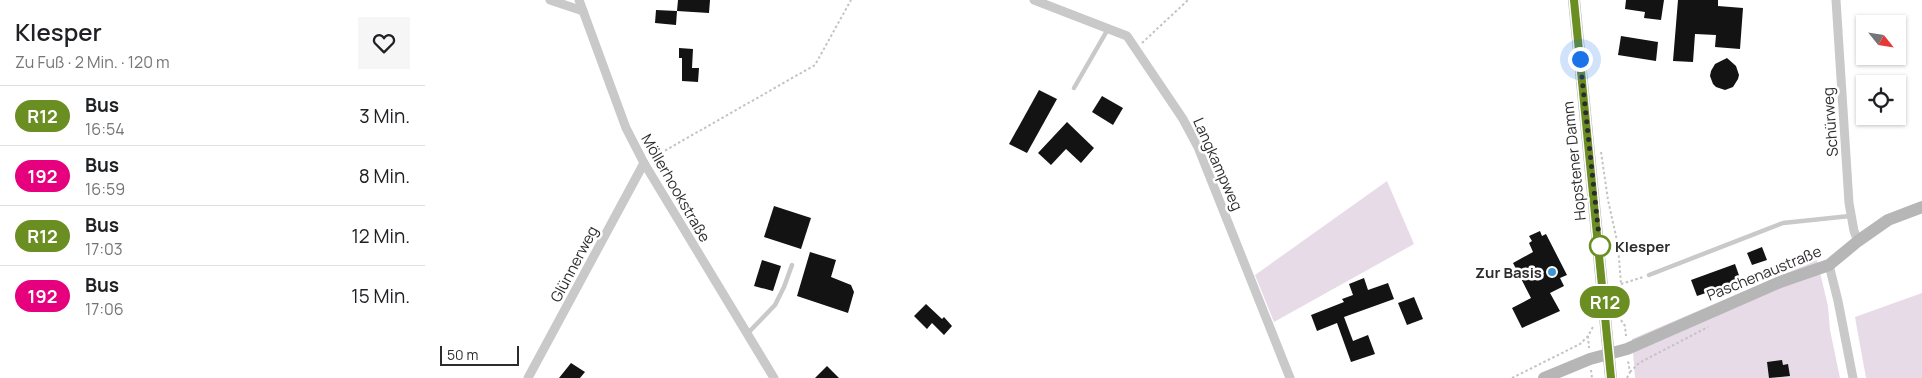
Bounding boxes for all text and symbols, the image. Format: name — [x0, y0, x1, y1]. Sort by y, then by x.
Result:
text: Klesper — [15, 15, 102, 48]
north arrow — [1856, 15, 1906, 65]
map controls — [1856, 15, 1906, 125]
button: heart — [358, 17, 410, 69]
your location — [1568, 47, 1593, 72]
text: Zu Fuß · 2 Min. · 120 m — [15, 51, 170, 73]
button: locate — [1856, 75, 1906, 125]
street label: Schürweg — [1817, 87, 1843, 157]
text: Bus — [85, 92, 119, 118]
street label: Hopstener Damm — [1557, 100, 1591, 222]
text: 3 Min. — [359, 103, 410, 129]
text: R12 — [27, 104, 58, 128]
street label: Langkampweg — [1188, 114, 1248, 214]
text: 16:54 — [85, 118, 125, 140]
street label: Möllerhookstraße — [636, 130, 716, 246]
text: Bus — [85, 152, 119, 178]
text: 8 Min. — [359, 163, 410, 189]
text: 192 — [28, 164, 57, 188]
text: 16:59 — [85, 178, 125, 200]
text: Bus — [85, 212, 119, 238]
street label: Glünnerweg — [545, 222, 603, 306]
text: 12 Min. — [351, 223, 410, 249]
text: R12 — [27, 224, 58, 248]
marker: Klesper — [1589, 235, 1611, 257]
place label: Klesper — [1615, 236, 1670, 257]
text: 17:03 — [85, 238, 123, 260]
street label: Paschenaustraße — [1704, 240, 1825, 306]
place label: Zur Basis — [1475, 262, 1542, 283]
marker: Zur Basis — [1546, 266, 1558, 278]
text: Bus — [85, 272, 119, 298]
text: 15 Min. — [351, 283, 410, 309]
text: 192 — [28, 284, 57, 308]
line badge: R12 — [1576, 286, 1634, 318]
text: R12 — [1590, 290, 1620, 314]
text: 17:06 — [85, 298, 124, 320]
scale bar — [440, 343, 519, 366]
text: 50 m — [447, 345, 478, 364]

